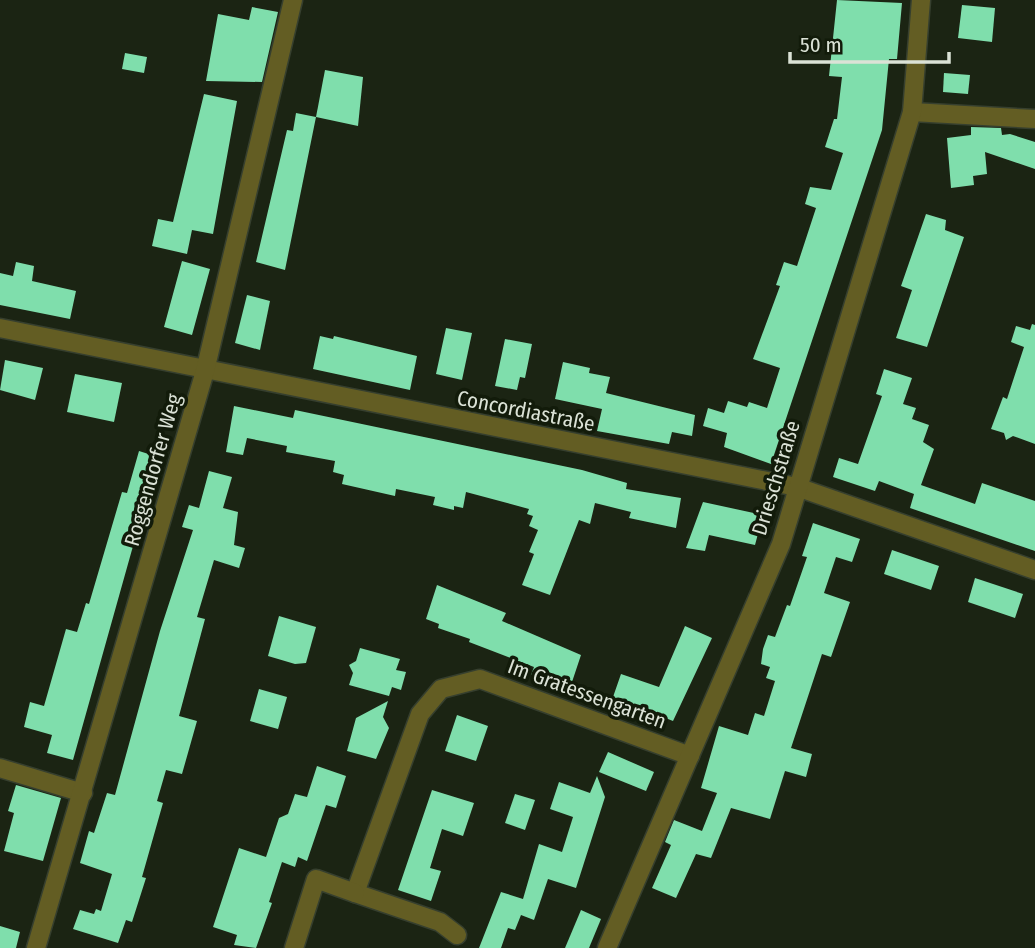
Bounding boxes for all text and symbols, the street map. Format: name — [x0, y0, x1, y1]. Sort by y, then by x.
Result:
scale bar — [790, 21, 949, 65]
text: 50 m — [800, 32, 842, 58]
street label: Concordiastraße — [455, 385, 597, 437]
street label: Roggendorfer Weg — [119, 391, 187, 549]
street label: Drieschstraße — [746, 417, 806, 539]
street label: Im Gratessengarten — [504, 653, 670, 735]

